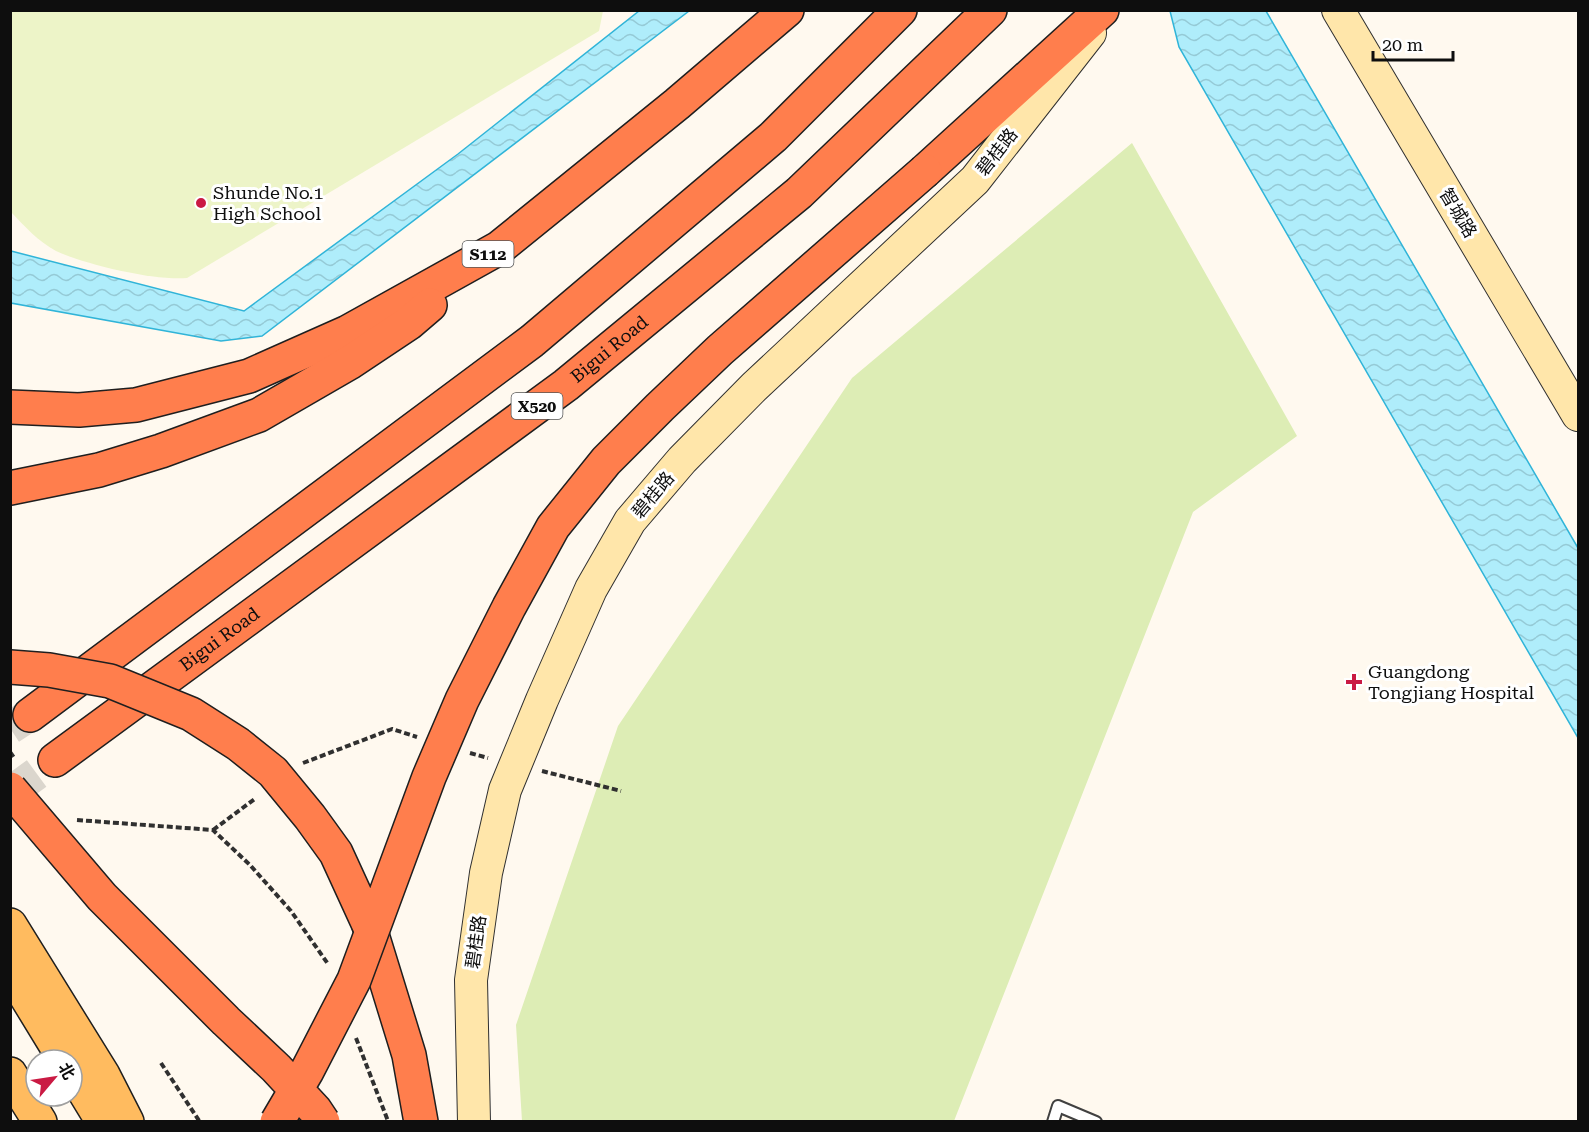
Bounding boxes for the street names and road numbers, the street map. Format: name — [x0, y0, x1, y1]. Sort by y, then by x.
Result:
street label: 碧桂路 — [972, 124, 1022, 179]
street label: 智城路 — [1436, 184, 1481, 241]
road number: S112 — [462, 241, 514, 267]
street label: Bigui Road — [566, 311, 652, 387]
road number: X520 — [512, 393, 562, 419]
street label: 碧桂路 — [627, 467, 678, 522]
street label: Bigui Road — [175, 602, 264, 675]
street label: 碧桂路 — [461, 914, 490, 970]

